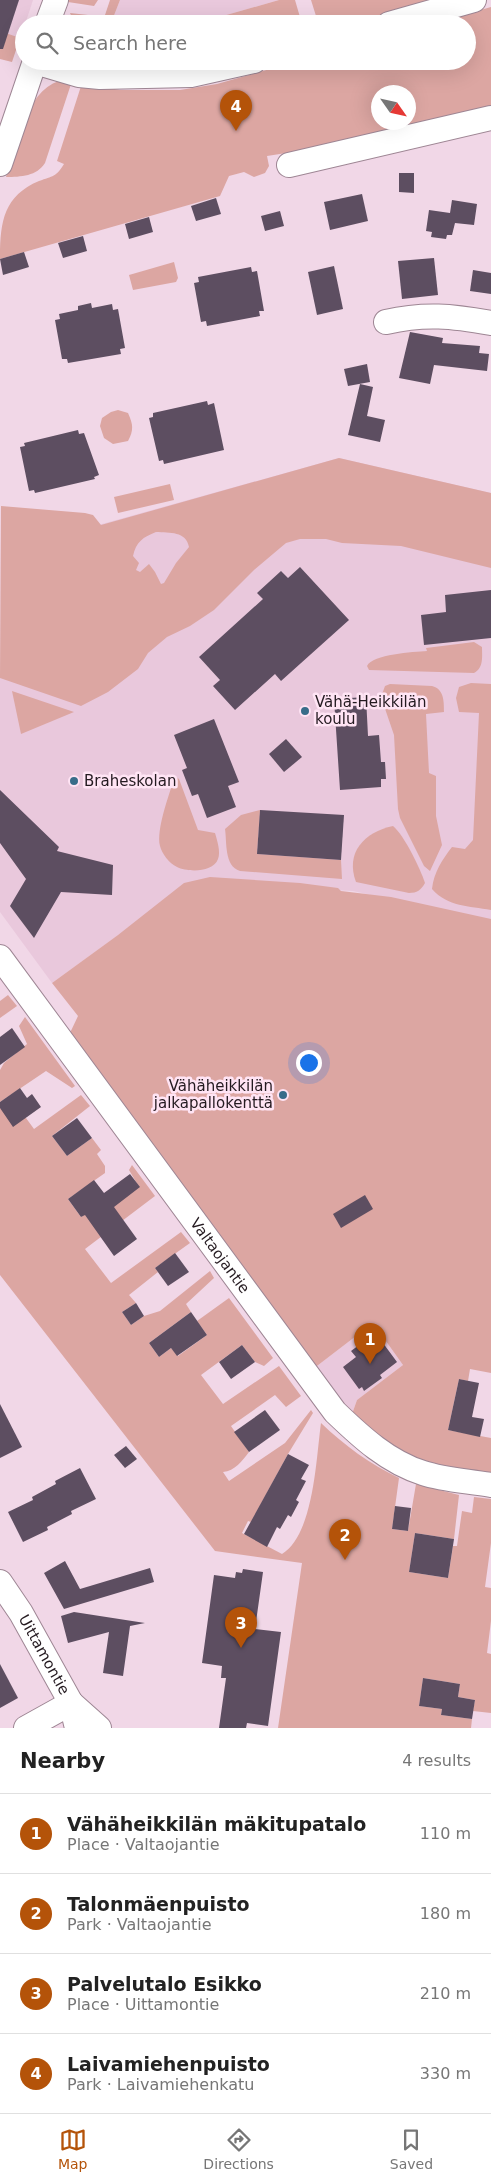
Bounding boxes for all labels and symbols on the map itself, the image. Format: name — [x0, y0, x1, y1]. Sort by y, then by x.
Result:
north arrow — [371, 85, 416, 130]
pin: 4 — [220, 90, 252, 131]
place label: Vähä-Heikkilän koulu — [315, 693, 426, 728]
marker: Vähä-Heikkilän koulu — [299, 705, 311, 717]
place label: Braheskolan — [84, 772, 176, 790]
marker: Braheskolan — [68, 775, 80, 787]
your location — [296, 1050, 322, 1076]
place label: Vähäheikkilän jalkapallokenttä — [153, 1077, 273, 1112]
marker: Vähäheikkilän jalkapallokenttä — [277, 1089, 289, 1101]
street label: Valtaojantie — [186, 1215, 254, 1297]
pin: 1 — [354, 1323, 386, 1364]
pin: 2 — [329, 1519, 361, 1560]
pin: 3 — [225, 1607, 257, 1648]
street label: Uittamontie — [15, 1611, 74, 1698]

